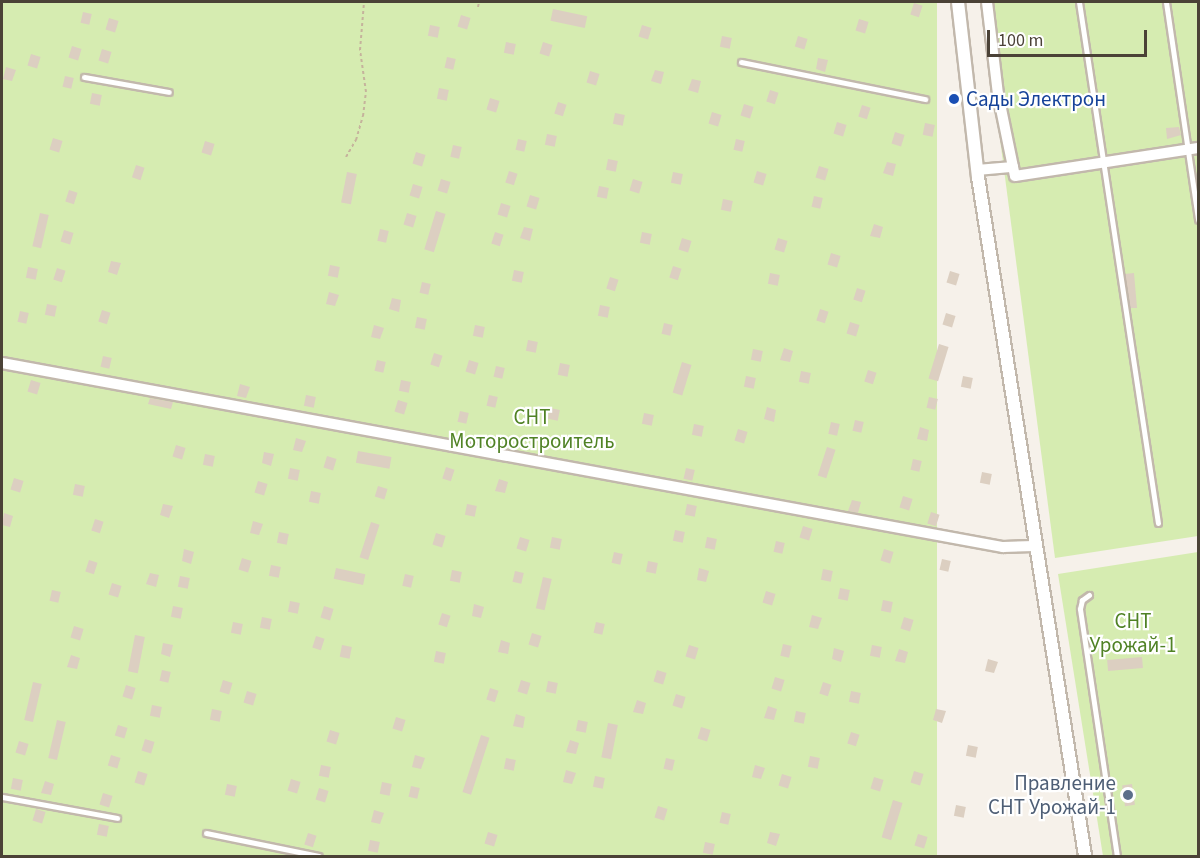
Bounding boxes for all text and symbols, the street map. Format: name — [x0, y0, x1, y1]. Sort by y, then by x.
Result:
scale bar — [990, 18, 1150, 56]
text: 100 m — [998, 28, 1043, 53]
place label: Сады Электрон — [966, 86, 1106, 112]
marker: Сады Электрон — [947, 92, 961, 106]
park label: СНТ Моторостроитель — [449, 404, 615, 454]
park label: СНТ Урожай-1 — [1090, 608, 1176, 658]
place label: Правление СНТ Урожай-1 — [988, 770, 1116, 820]
marker: Правление СНТ Урожай-1 — [1121, 788, 1135, 802]

